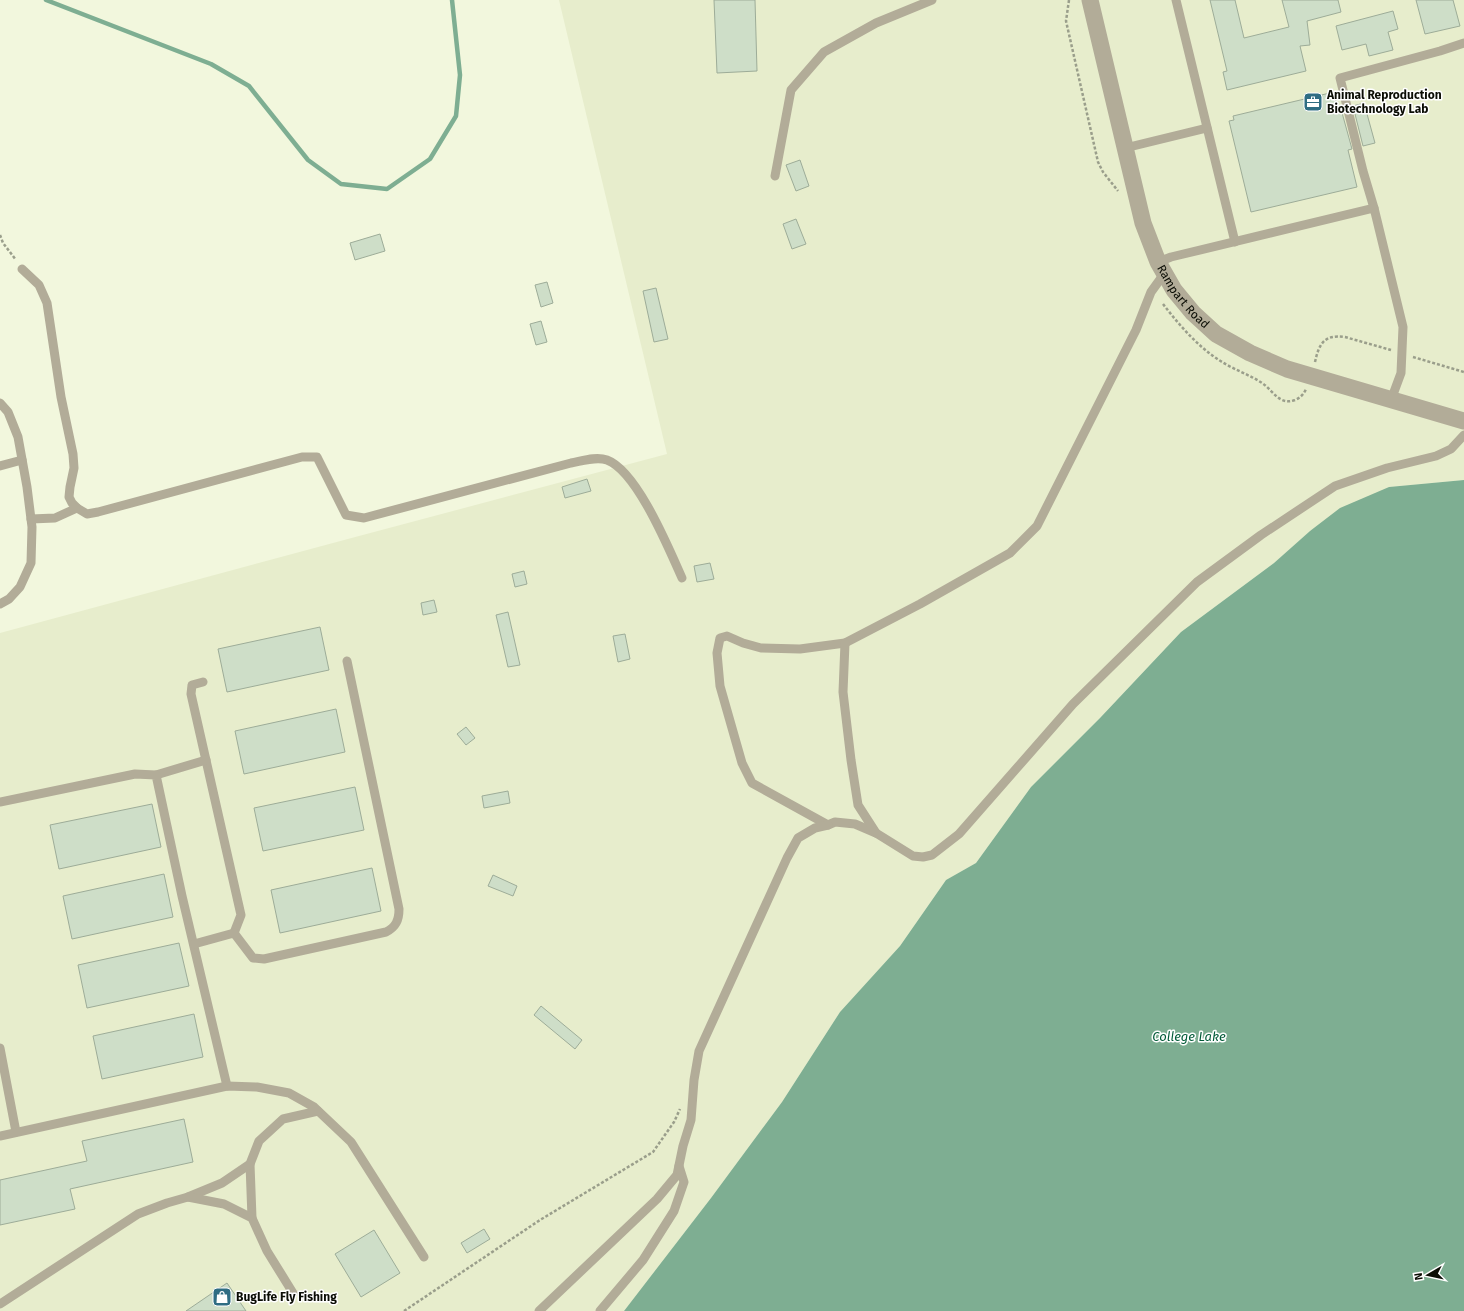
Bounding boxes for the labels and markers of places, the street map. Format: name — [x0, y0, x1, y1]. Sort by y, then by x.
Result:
place label: Animal Reproduction Biotechnology Lab — [1326, 88, 1442, 116]
office icon: Animal Reproduction Biotechnology Lab — [1302, 91, 1324, 113]
shop icon: BugLife Fly Fishing — [211, 1286, 233, 1308]
place label: BugLife Fly Fishing — [236, 1290, 337, 1304]

